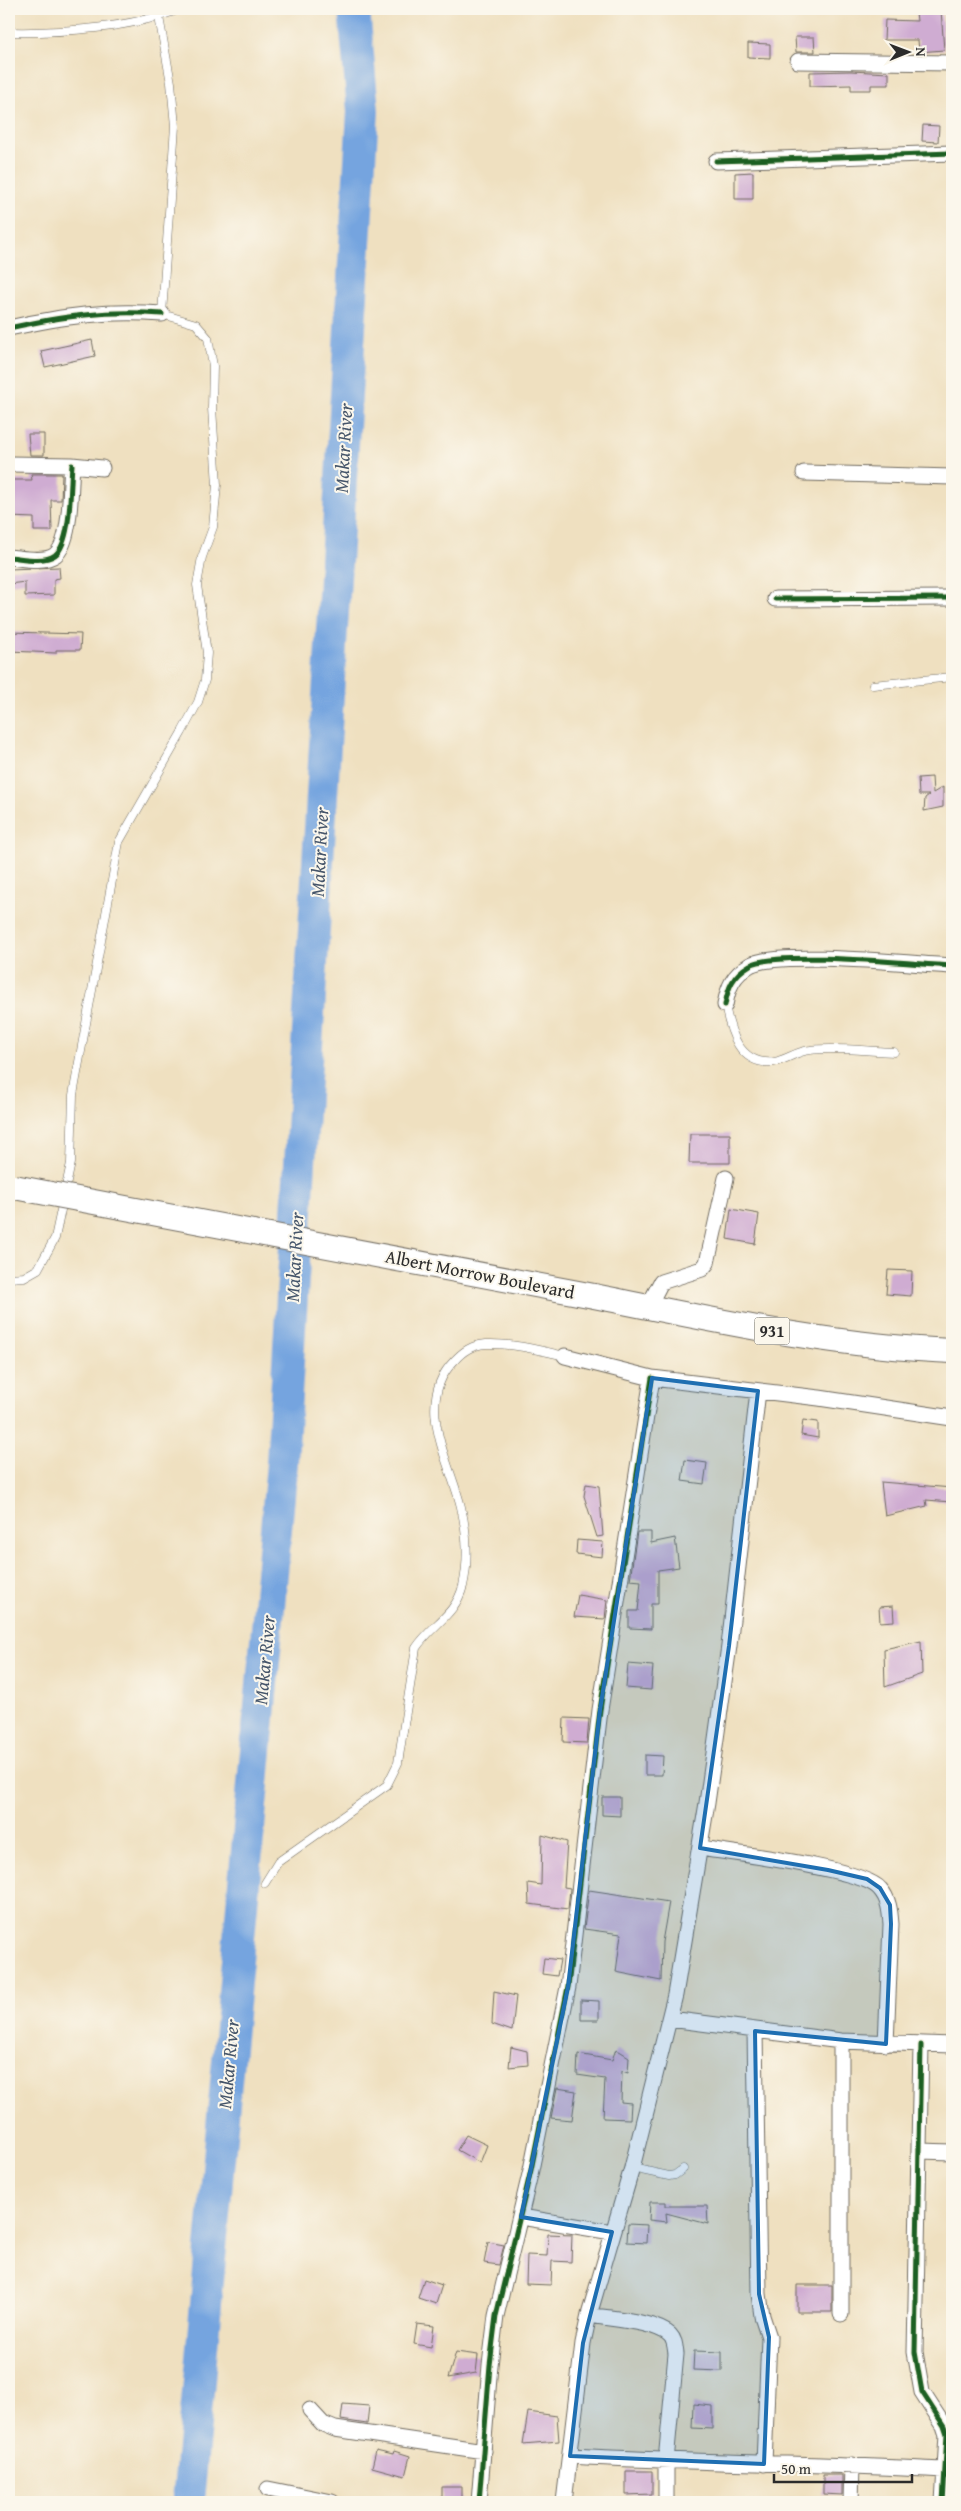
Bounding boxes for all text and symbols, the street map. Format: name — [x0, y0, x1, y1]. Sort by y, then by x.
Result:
north arrow — [884, 28, 934, 78]
text: N — [911, 47, 931, 57]
water label: Makar River — [327, 402, 359, 493]
water label: Makar River — [303, 806, 335, 897]
water label: Makar River — [278, 1211, 310, 1302]
street label: Albert Morrow Boulevard — [383, 1242, 577, 1306]
road number: 931 — [754, 1318, 790, 1344]
water label: Makar River — [246, 1613, 282, 1706]
water label: Makar River — [210, 2017, 246, 2110]
scale bar — [774, 2451, 911, 2483]
text: 50 m — [781, 2458, 812, 2479]

